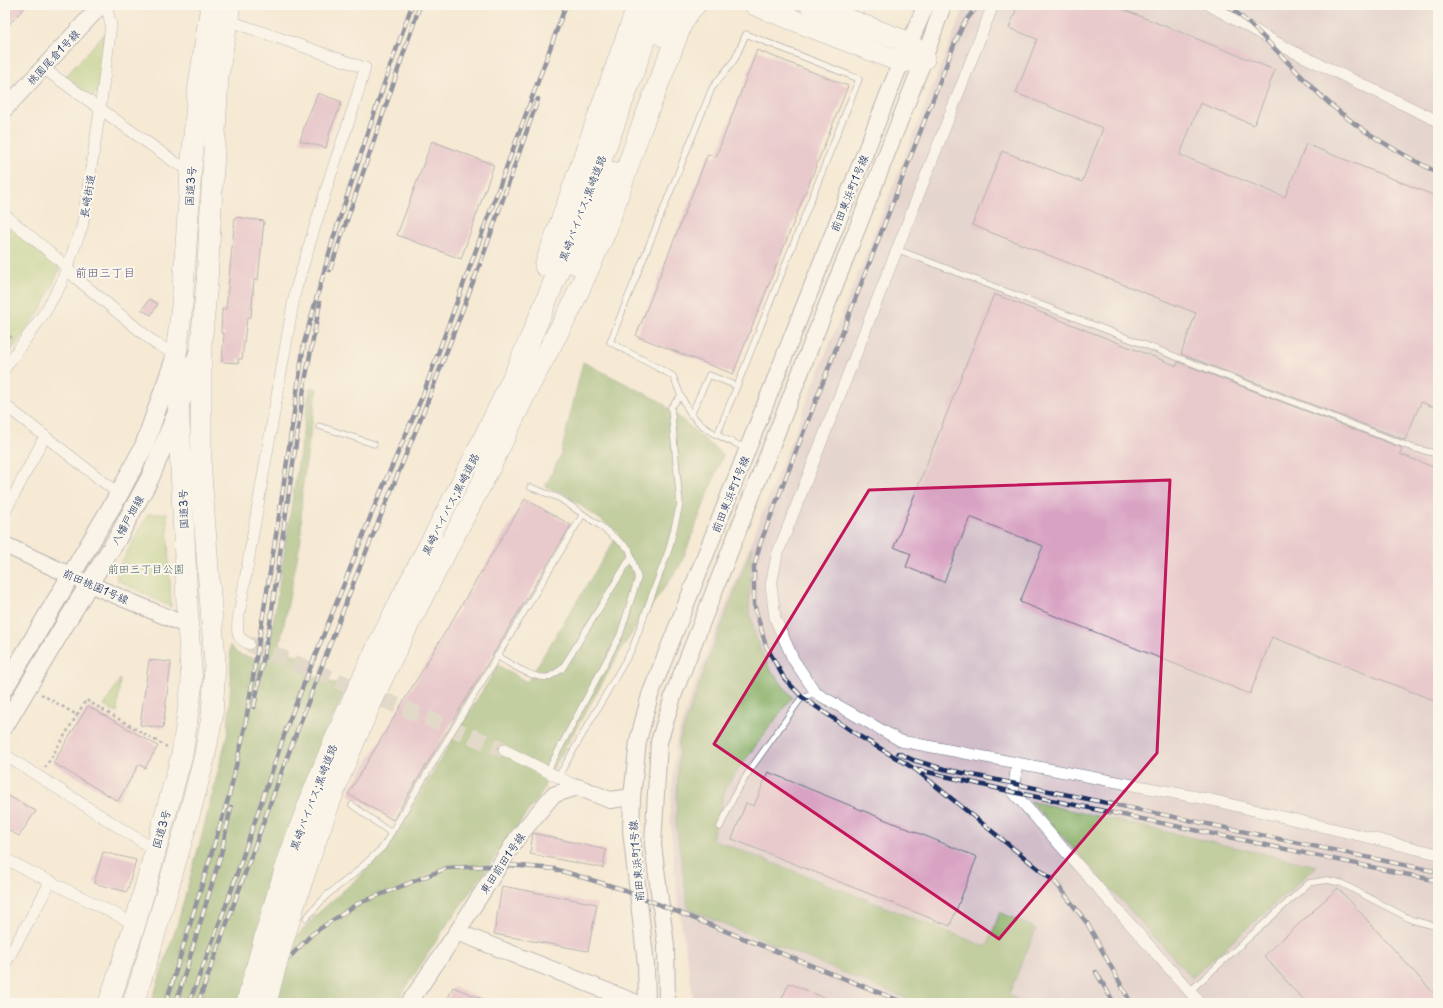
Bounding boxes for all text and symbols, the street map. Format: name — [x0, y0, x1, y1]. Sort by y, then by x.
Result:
street label: 桃園尾倉1号線 — [23, 25, 83, 89]
street label: 黒崎バイパス;黒崎道路 — [554, 152, 610, 264]
street label: 前田東浜町1号線 — [826, 152, 872, 234]
street label: 国道3号 — [180, 165, 200, 207]
street label: 長崎街道 — [75, 173, 99, 219]
district label: 前田三丁目 — [75, 263, 135, 281]
street label: 黒崎バイパス;黒崎道路 — [417, 450, 483, 558]
street label: 前田東浜町1号線 — [707, 453, 753, 535]
street label: 国道3号 — [174, 489, 192, 529]
street label: 八幡戸畑線 — [106, 492, 148, 548]
park label: 前田三丁目公園 — [108, 560, 185, 577]
street label: 前田桃園1号線 — [60, 564, 132, 608]
street label: 黒崎バイパス;黒崎道路 — [285, 741, 341, 853]
street label: 国道3号 — [147, 807, 175, 851]
street label: 前田東浜町1号線 — [624, 819, 648, 903]
street label: 東田前田1号線 — [475, 829, 529, 897]

